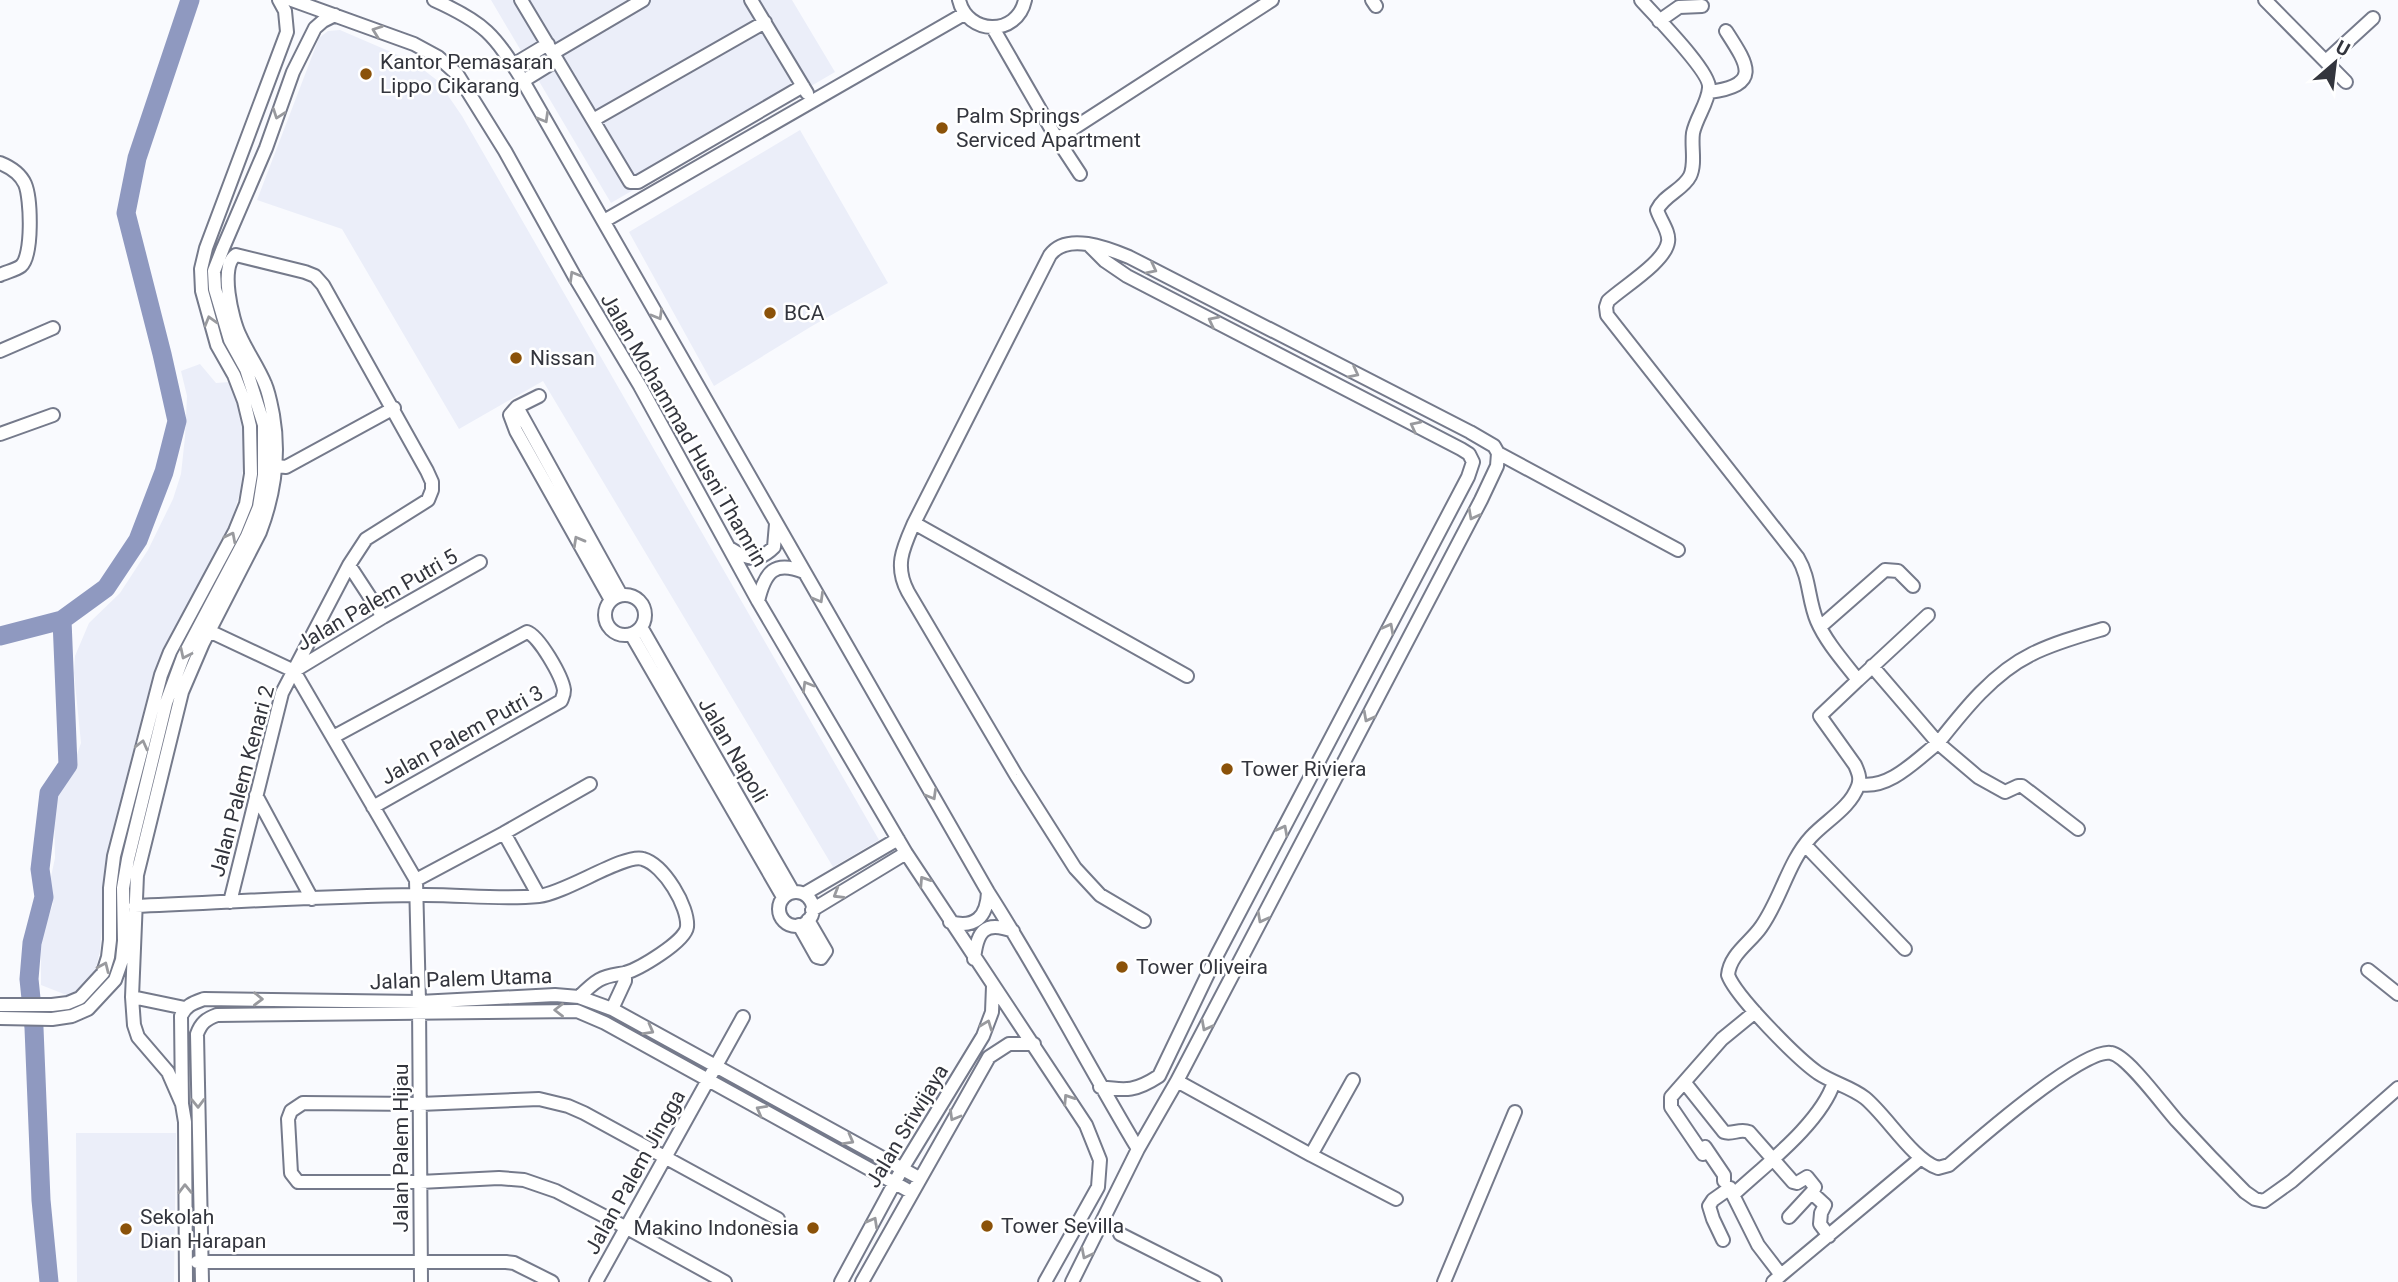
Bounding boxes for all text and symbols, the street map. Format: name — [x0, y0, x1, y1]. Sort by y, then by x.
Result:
one-way arrow — [372, 25, 384, 39]
north arrow — [2300, 28, 2370, 98]
text: U — [2332, 35, 2354, 62]
place label: Kantor Pemasaran Lippo Cikarang — [380, 50, 553, 98]
marker: Kantor Pemasaran Lippo Cikarang — [358, 66, 374, 82]
place label: Palm Springs Serviced Apartment — [956, 104, 1141, 152]
one-way arrow — [272, 108, 286, 120]
one-way arrow — [536, 111, 549, 123]
marker: Palm Springs Serviced Apartment — [934, 120, 950, 136]
one-way arrow — [1144, 261, 1157, 275]
one-way arrow — [570, 271, 583, 284]
street label: Jalan Mohammad Husni Thamrin — [596, 289, 772, 571]
place label: BCA — [784, 301, 825, 325]
marker: BCA — [762, 305, 778, 321]
one-way arrow — [650, 308, 663, 320]
one-way arrow — [204, 315, 219, 327]
one-way arrow — [1208, 316, 1220, 330]
place label: Nissan — [530, 346, 595, 370]
marker: Nissan — [508, 350, 524, 366]
one-way arrow — [1347, 364, 1359, 378]
one-way arrow — [1410, 420, 1422, 434]
one-way arrow — [1468, 508, 1482, 520]
one-way arrow — [223, 532, 236, 544]
one-way arrow — [573, 536, 586, 548]
street label: Jalan Palem Putri 5 — [292, 544, 462, 656]
one-way arrow — [811, 590, 824, 603]
one-way arrow — [1380, 623, 1394, 635]
one-way arrow — [179, 647, 193, 659]
street label: Jalan Palem Putri 3 — [377, 680, 547, 790]
one-way arrow — [802, 681, 815, 694]
street label: Jalan Palem Kenari 2 — [205, 683, 279, 879]
street label: Jalan Napoli — [693, 693, 773, 807]
one-way arrow — [1363, 709, 1376, 722]
one-way arrow — [134, 739, 148, 751]
place label: Tower Riviera — [1241, 757, 1366, 781]
marker: Tower Riviera — [1219, 761, 1235, 777]
one-way arrow — [924, 788, 937, 800]
one-way arrow — [1275, 824, 1288, 837]
one-way arrow — [919, 876, 932, 889]
one-way arrow — [833, 886, 846, 899]
one-way arrow — [1257, 911, 1271, 923]
place label: Tower Oliveira — [1136, 955, 1268, 979]
marker: Tower Oliveira — [1114, 959, 1130, 975]
one-way arrow — [96, 962, 110, 974]
street label: Jalan Palem Utama — [369, 964, 553, 994]
one-way arrow — [253, 992, 264, 1007]
one-way arrow — [553, 1002, 563, 1018]
one-way arrow — [1200, 1019, 1214, 1032]
one-way arrow — [979, 1020, 993, 1032]
one-way arrow — [642, 1022, 655, 1035]
street label: Jalan Sriwijaya — [861, 1060, 953, 1192]
street label: Jalan Palem Hijau — [389, 1064, 413, 1232]
street label: Jalan Palem Jingga — [580, 1086, 690, 1258]
one-way arrow — [1064, 1094, 1077, 1107]
one-way arrow — [191, 1097, 206, 1108]
one-way arrow — [756, 1104, 768, 1118]
one-way arrow — [950, 1109, 963, 1122]
one-way arrow — [841, 1132, 854, 1145]
one-way arrow — [177, 1184, 193, 1194]
place label: Sekolah Dian Harapan — [140, 1205, 266, 1253]
place label: Tower Sevilla — [1001, 1214, 1124, 1238]
place label: Makino Indonesia — [633, 1216, 799, 1240]
one-way arrow — [865, 1217, 878, 1229]
marker: Tower Sevilla — [979, 1218, 995, 1234]
marker: Makino Indonesia — [805, 1220, 821, 1236]
marker: Sekolah Dian Harapan — [118, 1221, 134, 1237]
one-way arrow — [1081, 1247, 1094, 1260]

